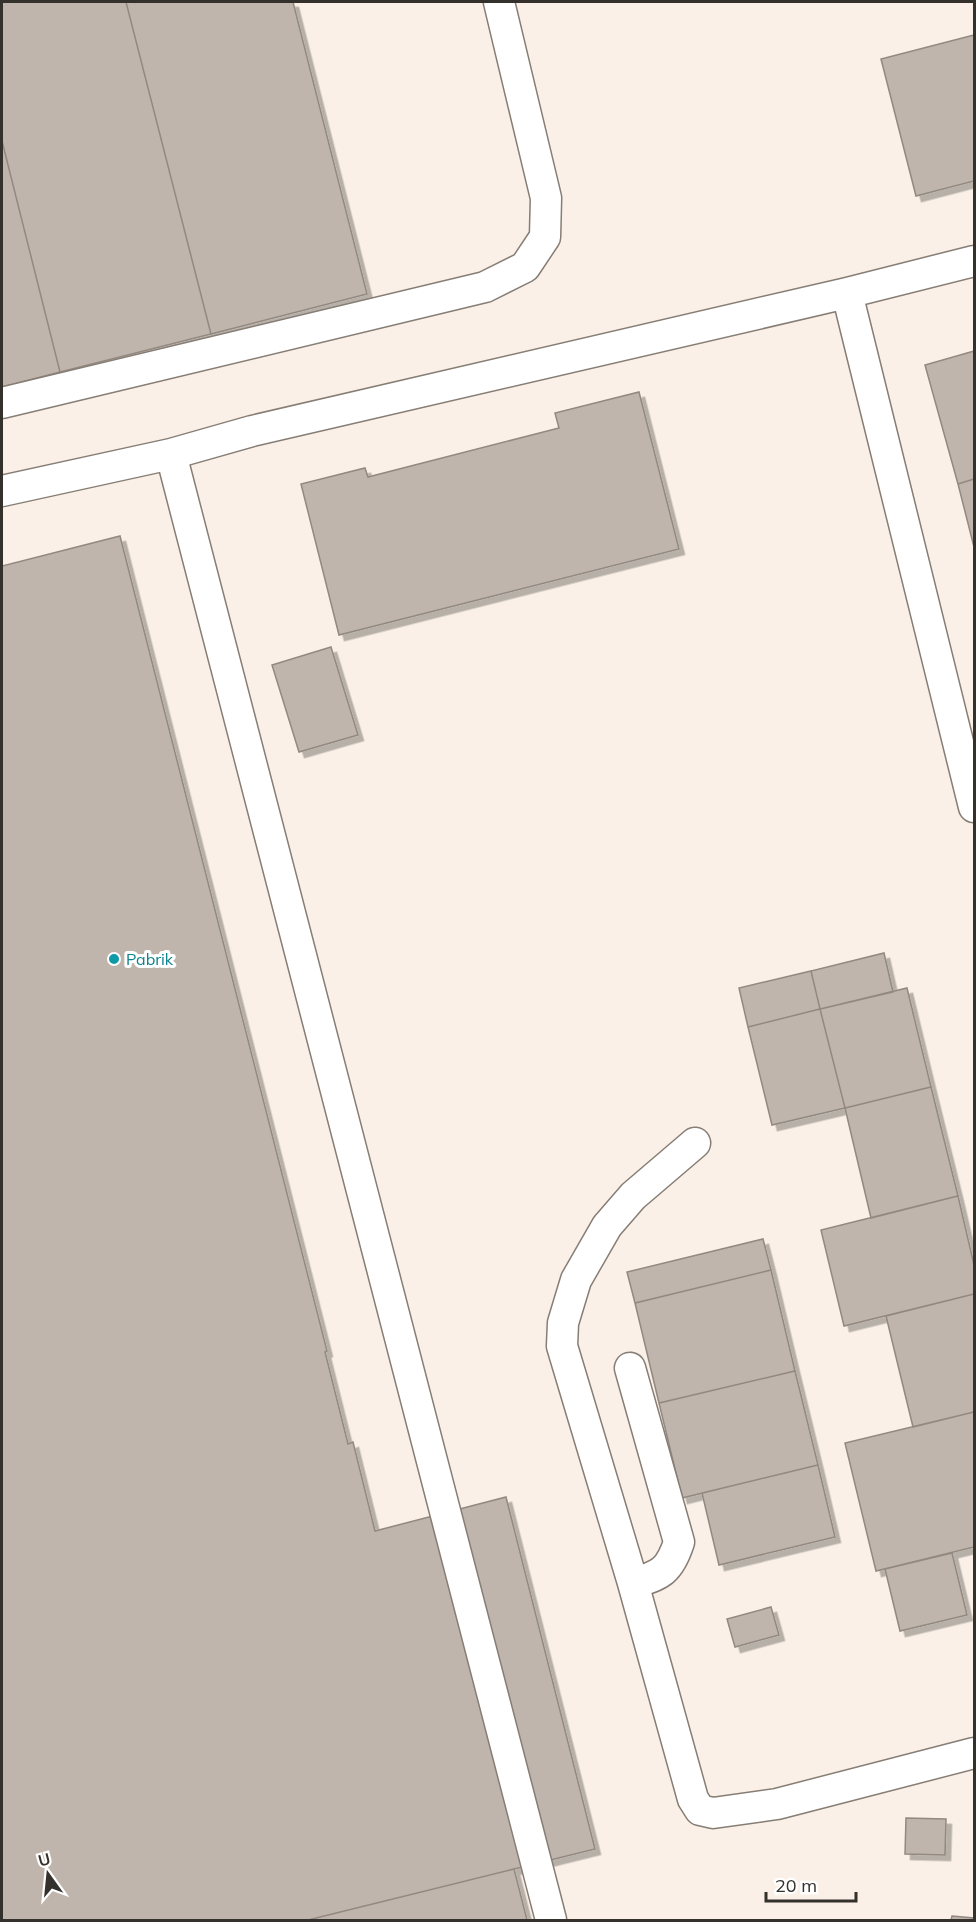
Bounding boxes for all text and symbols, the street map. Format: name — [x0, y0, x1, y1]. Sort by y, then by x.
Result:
place label: Pabrik — [126, 949, 174, 969]
marker: Pabrik — [107, 952, 121, 966]
north arrow — [18, 1844, 78, 1904]
text: U — [36, 1848, 52, 1871]
scale bar — [766, 1865, 856, 1903]
text: 20 m — [775, 1874, 817, 1897]

